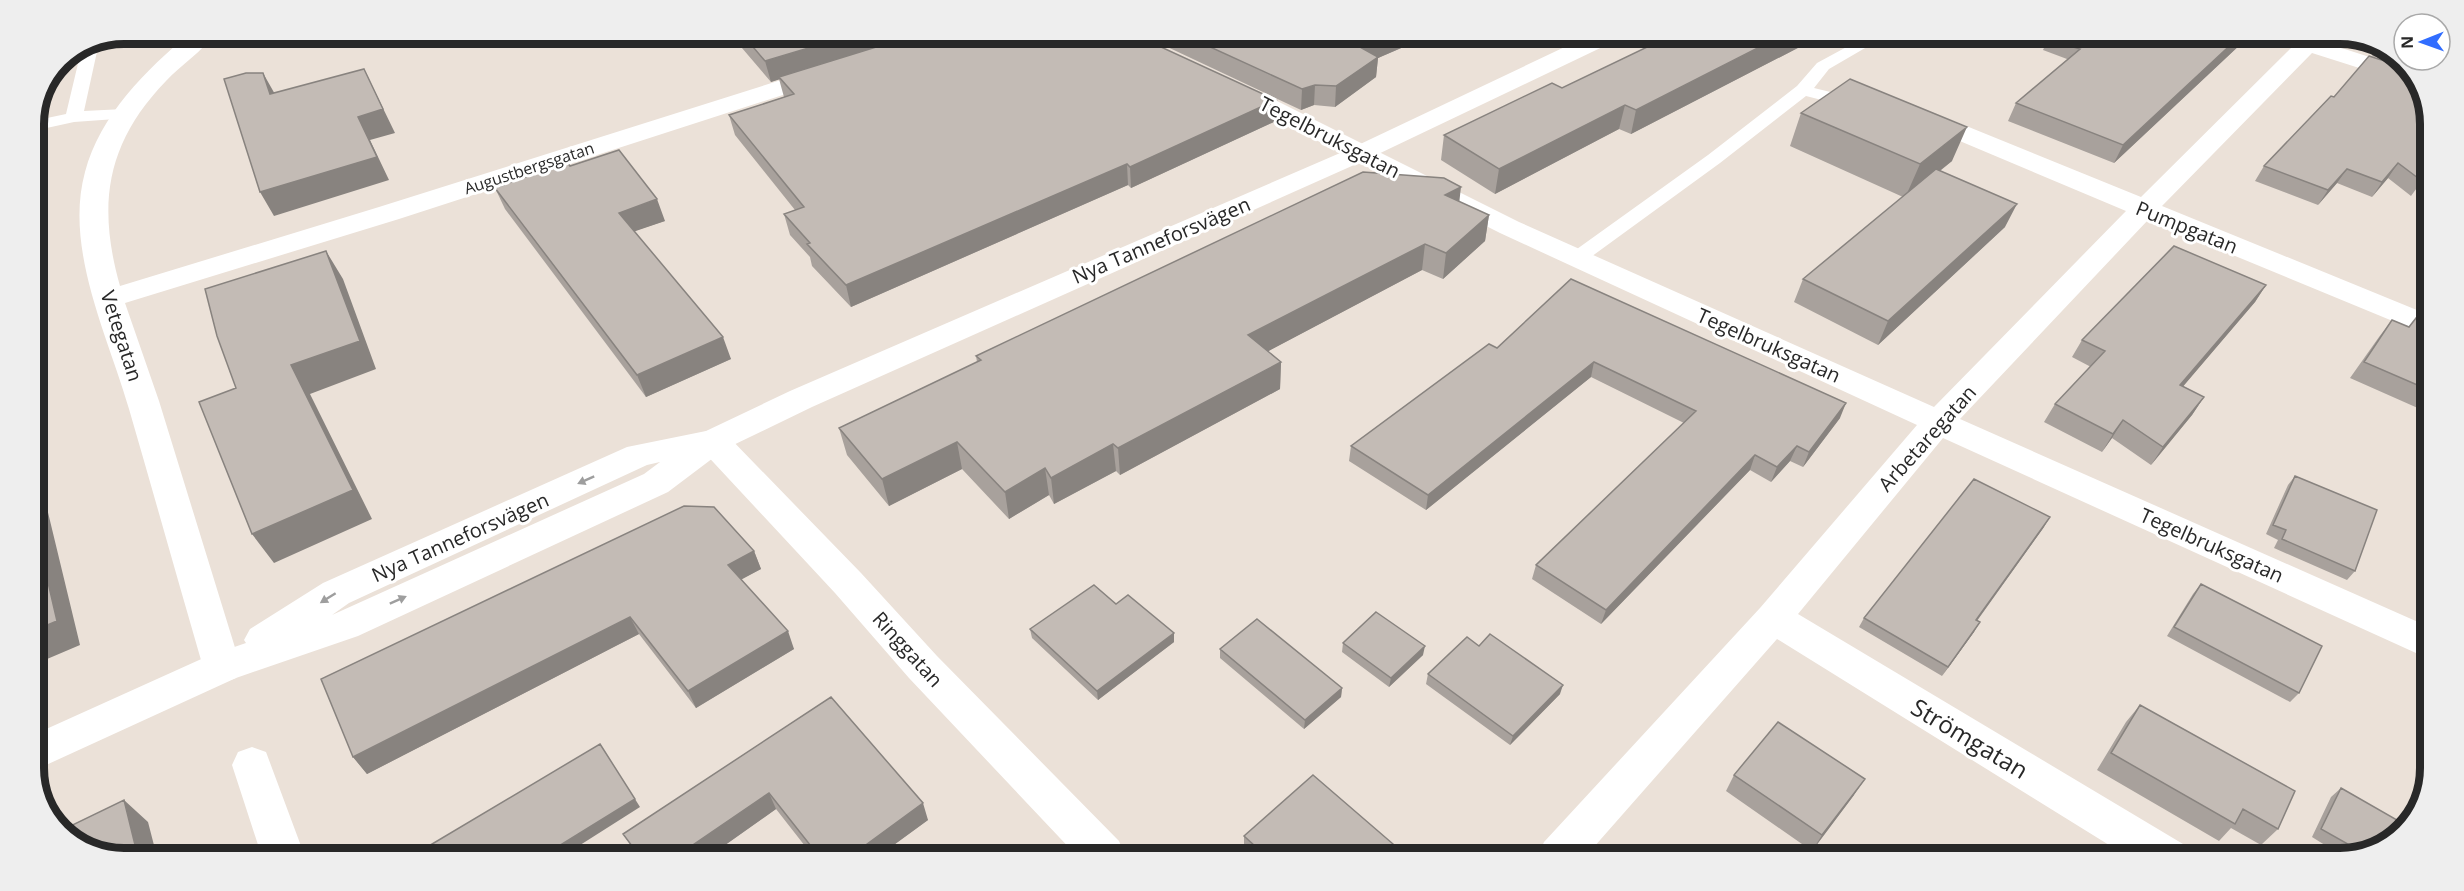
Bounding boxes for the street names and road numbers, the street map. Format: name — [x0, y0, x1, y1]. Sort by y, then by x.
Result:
street label: Tegelbruksgatan — [1255, 90, 1405, 184]
street label: Augustbergsgatan — [461, 137, 597, 199]
street label: Nya Tanneforsvägen — [1068, 190, 1254, 290]
street label: Pumpgatan — [2132, 194, 2242, 260]
street label: Vetegatan — [95, 287, 149, 385]
street label: Tegelbruksgatan — [1693, 301, 1845, 389]
street label: Arbetaregatan — [1872, 379, 1982, 497]
street label: Nya Tanneforsvägen — [367, 486, 553, 588]
street label: Tegelbruksgatan — [2136, 501, 2288, 589]
street label: Ringgatan — [867, 605, 949, 693]
street label: Strömgatan — [1905, 690, 2035, 786]

